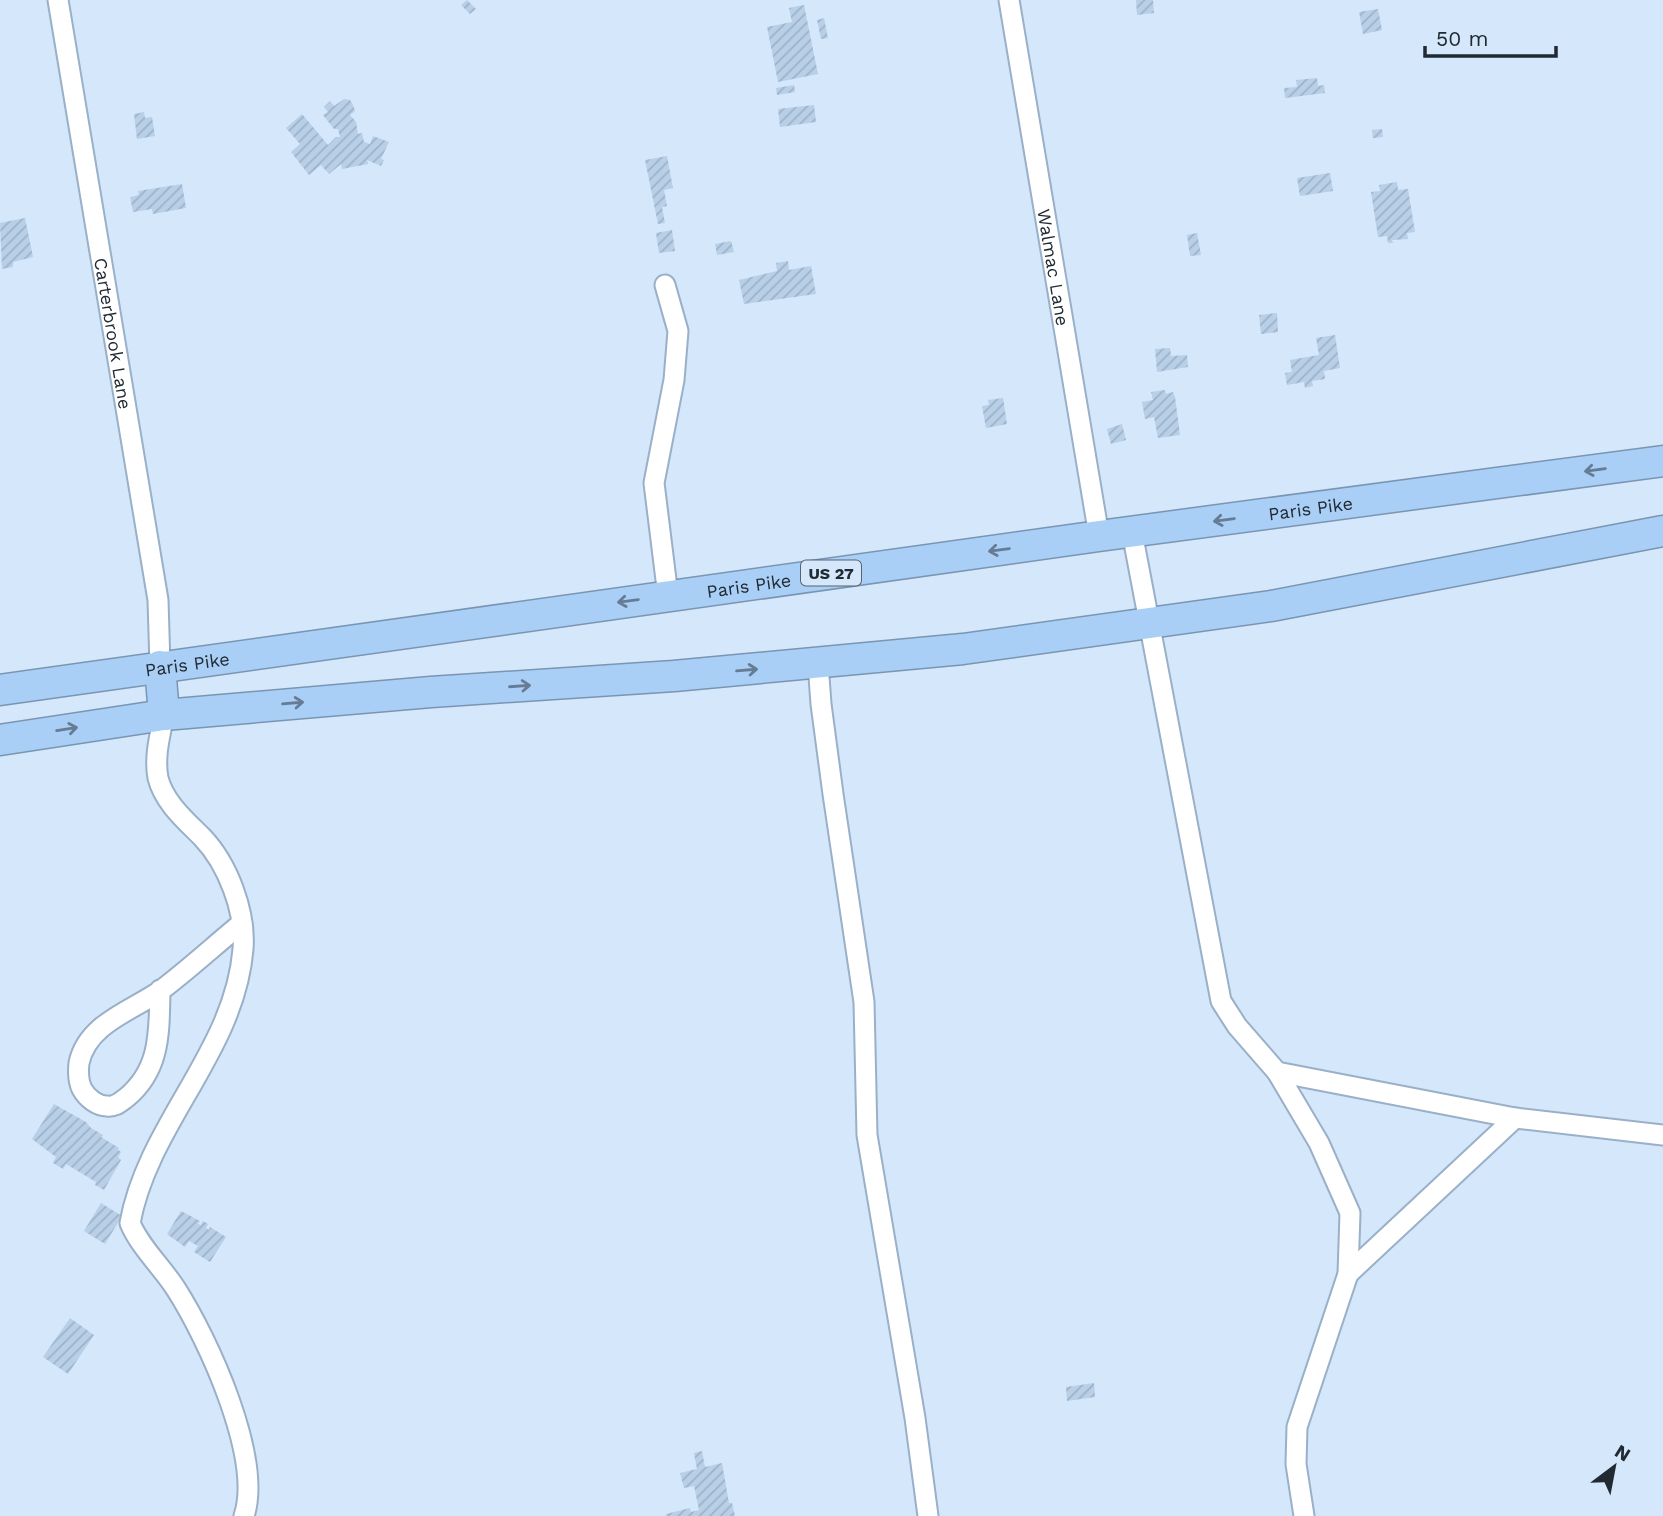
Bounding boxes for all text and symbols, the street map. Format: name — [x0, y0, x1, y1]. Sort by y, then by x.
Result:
scale bar — [1425, 14, 1556, 58]
text: 50 m — [1436, 26, 1488, 51]
street label: Walmac Lane — [1034, 207, 1074, 327]
street label: Carterbrook Lane — [91, 256, 137, 411]
one-way arrow — [1585, 464, 1607, 477]
street label: Paris Pike — [1267, 492, 1354, 524]
one-way arrow — [1213, 513, 1236, 526]
one-way arrow — [988, 544, 1011, 557]
road number: US 27 — [801, 560, 861, 586]
street label: Paris Pike — [705, 569, 792, 601]
one-way arrow — [617, 595, 640, 608]
street label: Paris Pike — [144, 647, 231, 680]
one-way arrow — [735, 663, 758, 676]
one-way arrow — [508, 679, 531, 692]
one-way arrow — [282, 696, 304, 709]
one-way arrow — [56, 723, 78, 736]
north arrow — [1579, 1432, 1649, 1502]
text: N — [1611, 1440, 1635, 1466]

